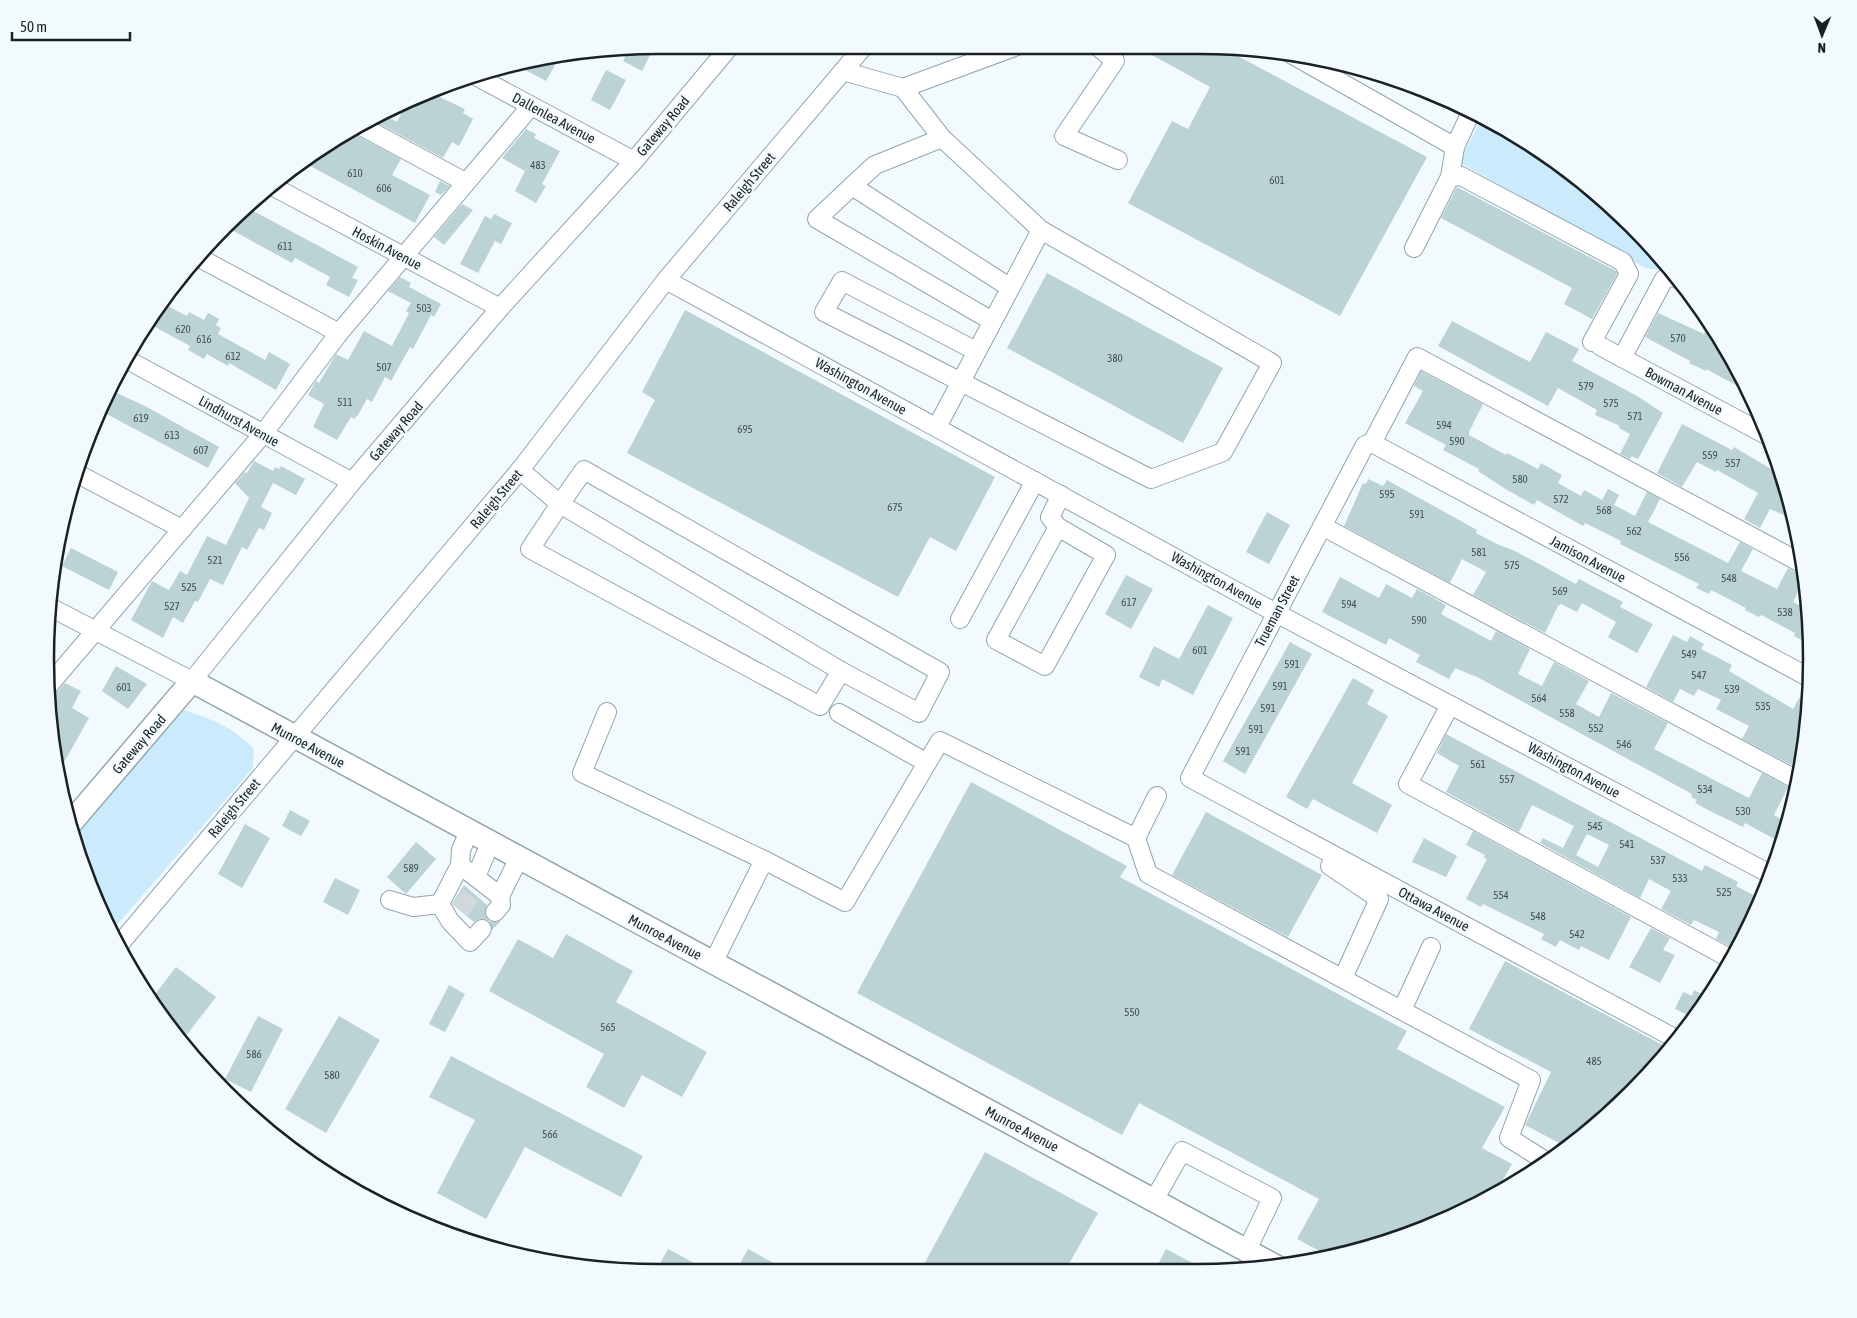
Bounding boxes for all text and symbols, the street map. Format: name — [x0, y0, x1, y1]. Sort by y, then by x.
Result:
scale bar — [12, 10, 130, 42]
north arrow — [1797, 10, 1847, 60]
text: 50 m — [20, 18, 47, 35]
text: N — [1818, 40, 1826, 56]
street label: Dallenlea Avenue — [510, 89, 598, 147]
street label: Gateway Road — [633, 93, 693, 159]
street label: Raleigh Street — [720, 149, 778, 215]
house number: 483 — [530, 159, 546, 171]
house number: 610 — [347, 167, 363, 179]
house number: 601 — [1269, 174, 1285, 186]
house number: 606 — [376, 182, 392, 194]
street label: Hoskin Avenue — [350, 223, 424, 273]
house number: 611 — [277, 240, 293, 252]
house number: 503 — [416, 302, 432, 314]
house number: 620 — [175, 323, 191, 335]
house number: 570 — [1670, 332, 1686, 344]
house number: 616 — [196, 333, 212, 345]
house number: 612 — [225, 350, 241, 362]
house number: 380 — [1107, 352, 1123, 364]
street label: Washington Avenue — [813, 354, 909, 418]
house number: 507 — [376, 361, 392, 373]
street label: Bowman Avenue — [1643, 364, 1725, 418]
house number: 579 — [1578, 380, 1594, 392]
street label: Lindhurst Avenue — [196, 392, 282, 450]
house number: 511 — [337, 396, 353, 408]
house number: 575 — [1603, 397, 1619, 409]
street label: Gateway Road — [366, 398, 426, 464]
house number: 571 — [1627, 410, 1643, 422]
house number: 619 — [133, 412, 149, 424]
house number: 594 — [1436, 419, 1452, 431]
house number: 695 — [737, 423, 753, 435]
house number: 613 — [164, 429, 180, 441]
house number: 590 — [1449, 435, 1465, 447]
house number: 607 — [193, 444, 209, 456]
house number: 559 — [1702, 449, 1718, 461]
house number: 557 — [1725, 457, 1741, 469]
street label: Raleigh Street — [467, 466, 525, 532]
house number: 580 — [1512, 473, 1528, 485]
house number: 595 — [1379, 488, 1395, 500]
house number: 572 — [1553, 493, 1569, 505]
house number: 675 — [887, 501, 903, 513]
house number: 568 — [1596, 504, 1612, 516]
house number: 591 — [1409, 508, 1425, 520]
house number: 562 — [1626, 525, 1642, 537]
street label: Jamison Avenue — [1547, 532, 1629, 586]
house number: 581 — [1471, 546, 1487, 558]
street label: Washington Avenue — [1169, 548, 1265, 612]
house number: 556 — [1674, 551, 1690, 563]
house number: 521 — [207, 554, 223, 566]
house number: 575 — [1504, 559, 1520, 571]
house number: 548 — [1721, 572, 1737, 584]
street label: Trueman Street — [1251, 573, 1303, 649]
house number: 525 — [181, 581, 197, 593]
house number: 569 — [1552, 585, 1568, 597]
house number: 617 — [1121, 596, 1137, 608]
house number: 594 — [1341, 598, 1357, 610]
house number: 527 — [164, 600, 180, 612]
house number: 538 — [1777, 606, 1793, 618]
house number: 590 — [1411, 614, 1427, 626]
house number: 601 — [1192, 644, 1208, 656]
house number: 549 — [1681, 648, 1697, 660]
house number: 591 — [1284, 658, 1300, 670]
house number: 547 — [1691, 669, 1707, 681]
house number: 591 — [1272, 680, 1288, 692]
house number: 601 — [116, 681, 132, 693]
house number: 539 — [1724, 683, 1740, 695]
house number: 564 — [1531, 692, 1547, 704]
house number: 535 — [1755, 700, 1771, 712]
house number: 591 — [1260, 702, 1276, 714]
house number: 558 — [1559, 707, 1575, 719]
street label: Gateway Road — [109, 711, 169, 777]
street label: Munroe Avenue — [269, 719, 347, 771]
house number: 552 — [1588, 722, 1604, 734]
house number: 591 — [1248, 723, 1264, 735]
house number: 546 — [1616, 738, 1632, 750]
street label: Washington Avenue — [1525, 739, 1623, 801]
house number: 591 — [1235, 745, 1251, 757]
house number: 561 — [1470, 758, 1486, 770]
house number: 557 — [1499, 773, 1515, 785]
street label: Raleigh Street — [205, 775, 263, 841]
house number: 534 — [1697, 783, 1713, 795]
house number: 530 — [1735, 805, 1751, 817]
house number: 545 — [1587, 820, 1603, 832]
house number: 541 — [1619, 838, 1635, 850]
house number: 537 — [1650, 854, 1666, 866]
house number: 589 — [403, 862, 419, 874]
house number: 533 — [1672, 872, 1688, 884]
street label: Ottawa Avenue — [1396, 884, 1472, 934]
house number: 525 — [1716, 886, 1732, 898]
house number: 554 — [1493, 889, 1509, 901]
house number: 548 — [1530, 910, 1546, 922]
street label: Munroe Avenue — [626, 911, 704, 963]
house number: 542 — [1569, 928, 1585, 940]
house number: 550 — [1124, 1006, 1140, 1018]
house number: 565 — [600, 1021, 616, 1033]
house number: 586 — [246, 1048, 262, 1060]
house number: 485 — [1586, 1055, 1602, 1067]
house number: 580 — [324, 1069, 340, 1081]
street label: Munroe Avenue — [983, 1103, 1061, 1155]
house number: 566 — [542, 1128, 558, 1140]

